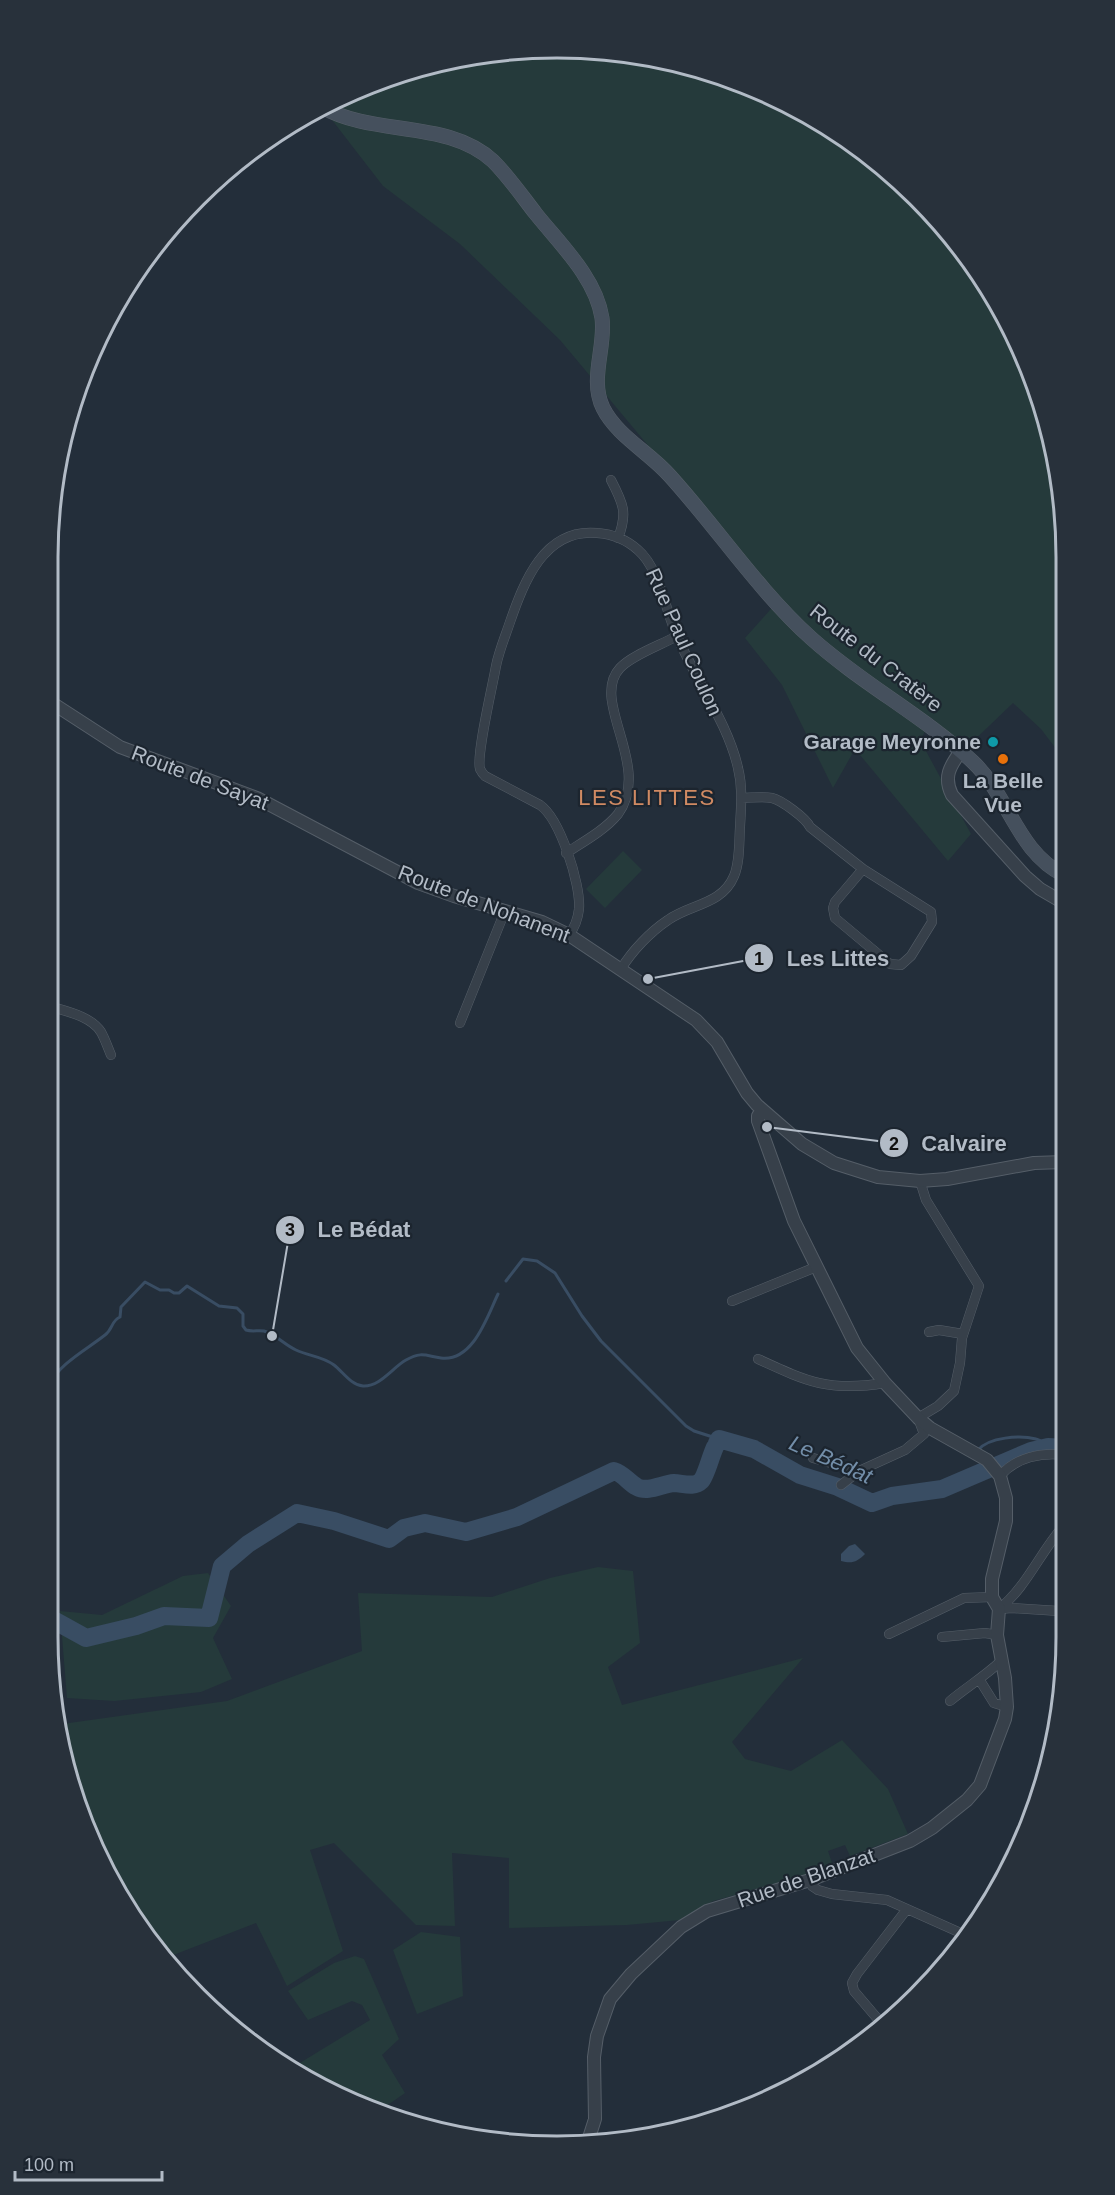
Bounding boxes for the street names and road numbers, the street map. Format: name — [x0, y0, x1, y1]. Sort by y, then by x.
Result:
street label: Rue Paul Coulon — [642, 565, 727, 719]
street label: Route du Cratère — [806, 599, 947, 716]
street label: Route de Sayat — [128, 741, 272, 814]
street label: Route de Nohanent — [395, 860, 573, 947]
street label: Rue de Blanzat — [734, 1843, 878, 1912]

